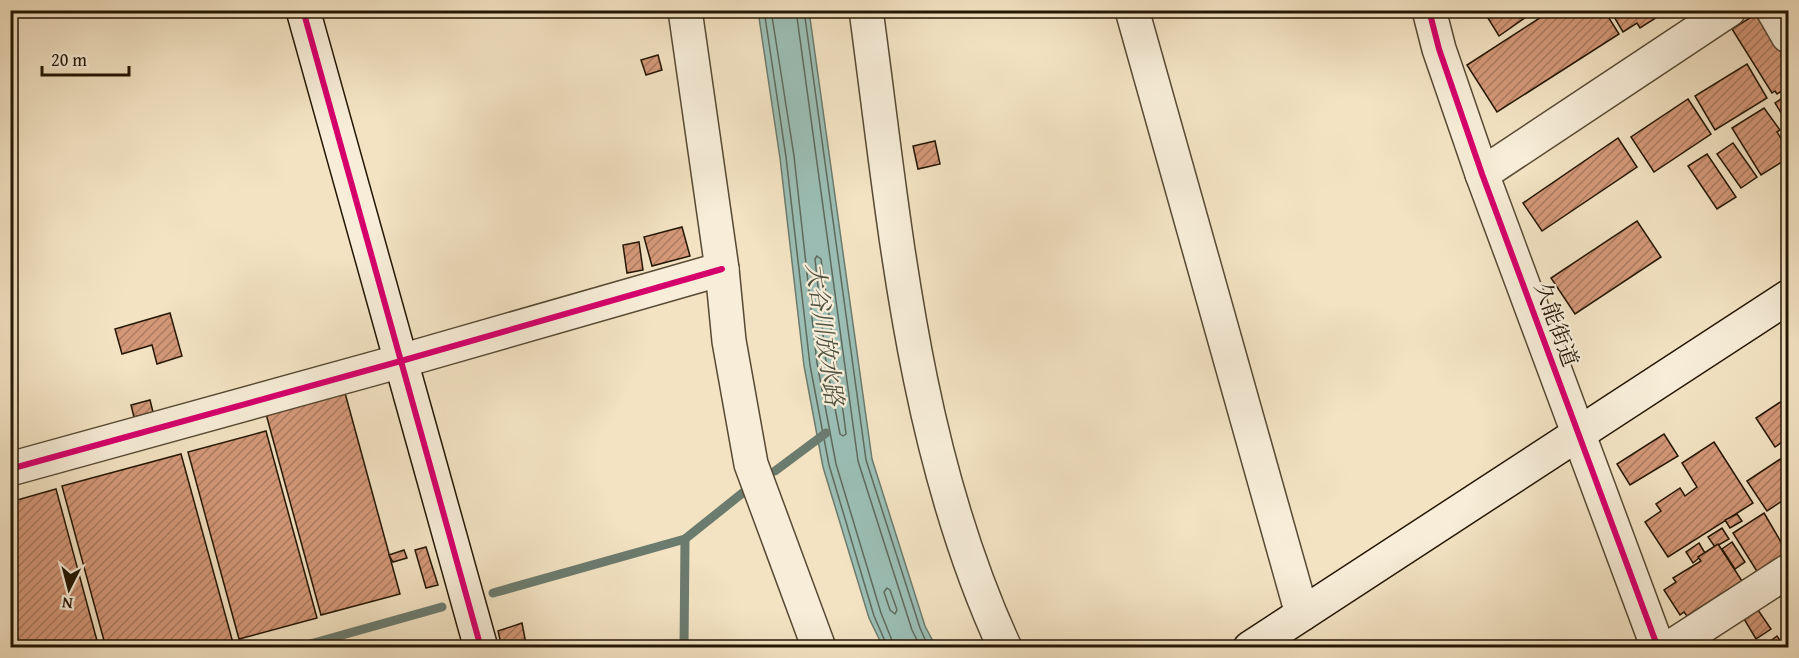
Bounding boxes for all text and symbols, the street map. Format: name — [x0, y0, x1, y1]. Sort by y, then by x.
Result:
scale bar — [42, 39, 129, 77]
text: 20 m — [51, 46, 87, 73]
water label: 大谷川放水路 — [798, 260, 853, 410]
street label: 久能街道 — [1527, 277, 1587, 371]
north arrow — [39, 559, 99, 619]
text: N — [61, 591, 74, 616]

